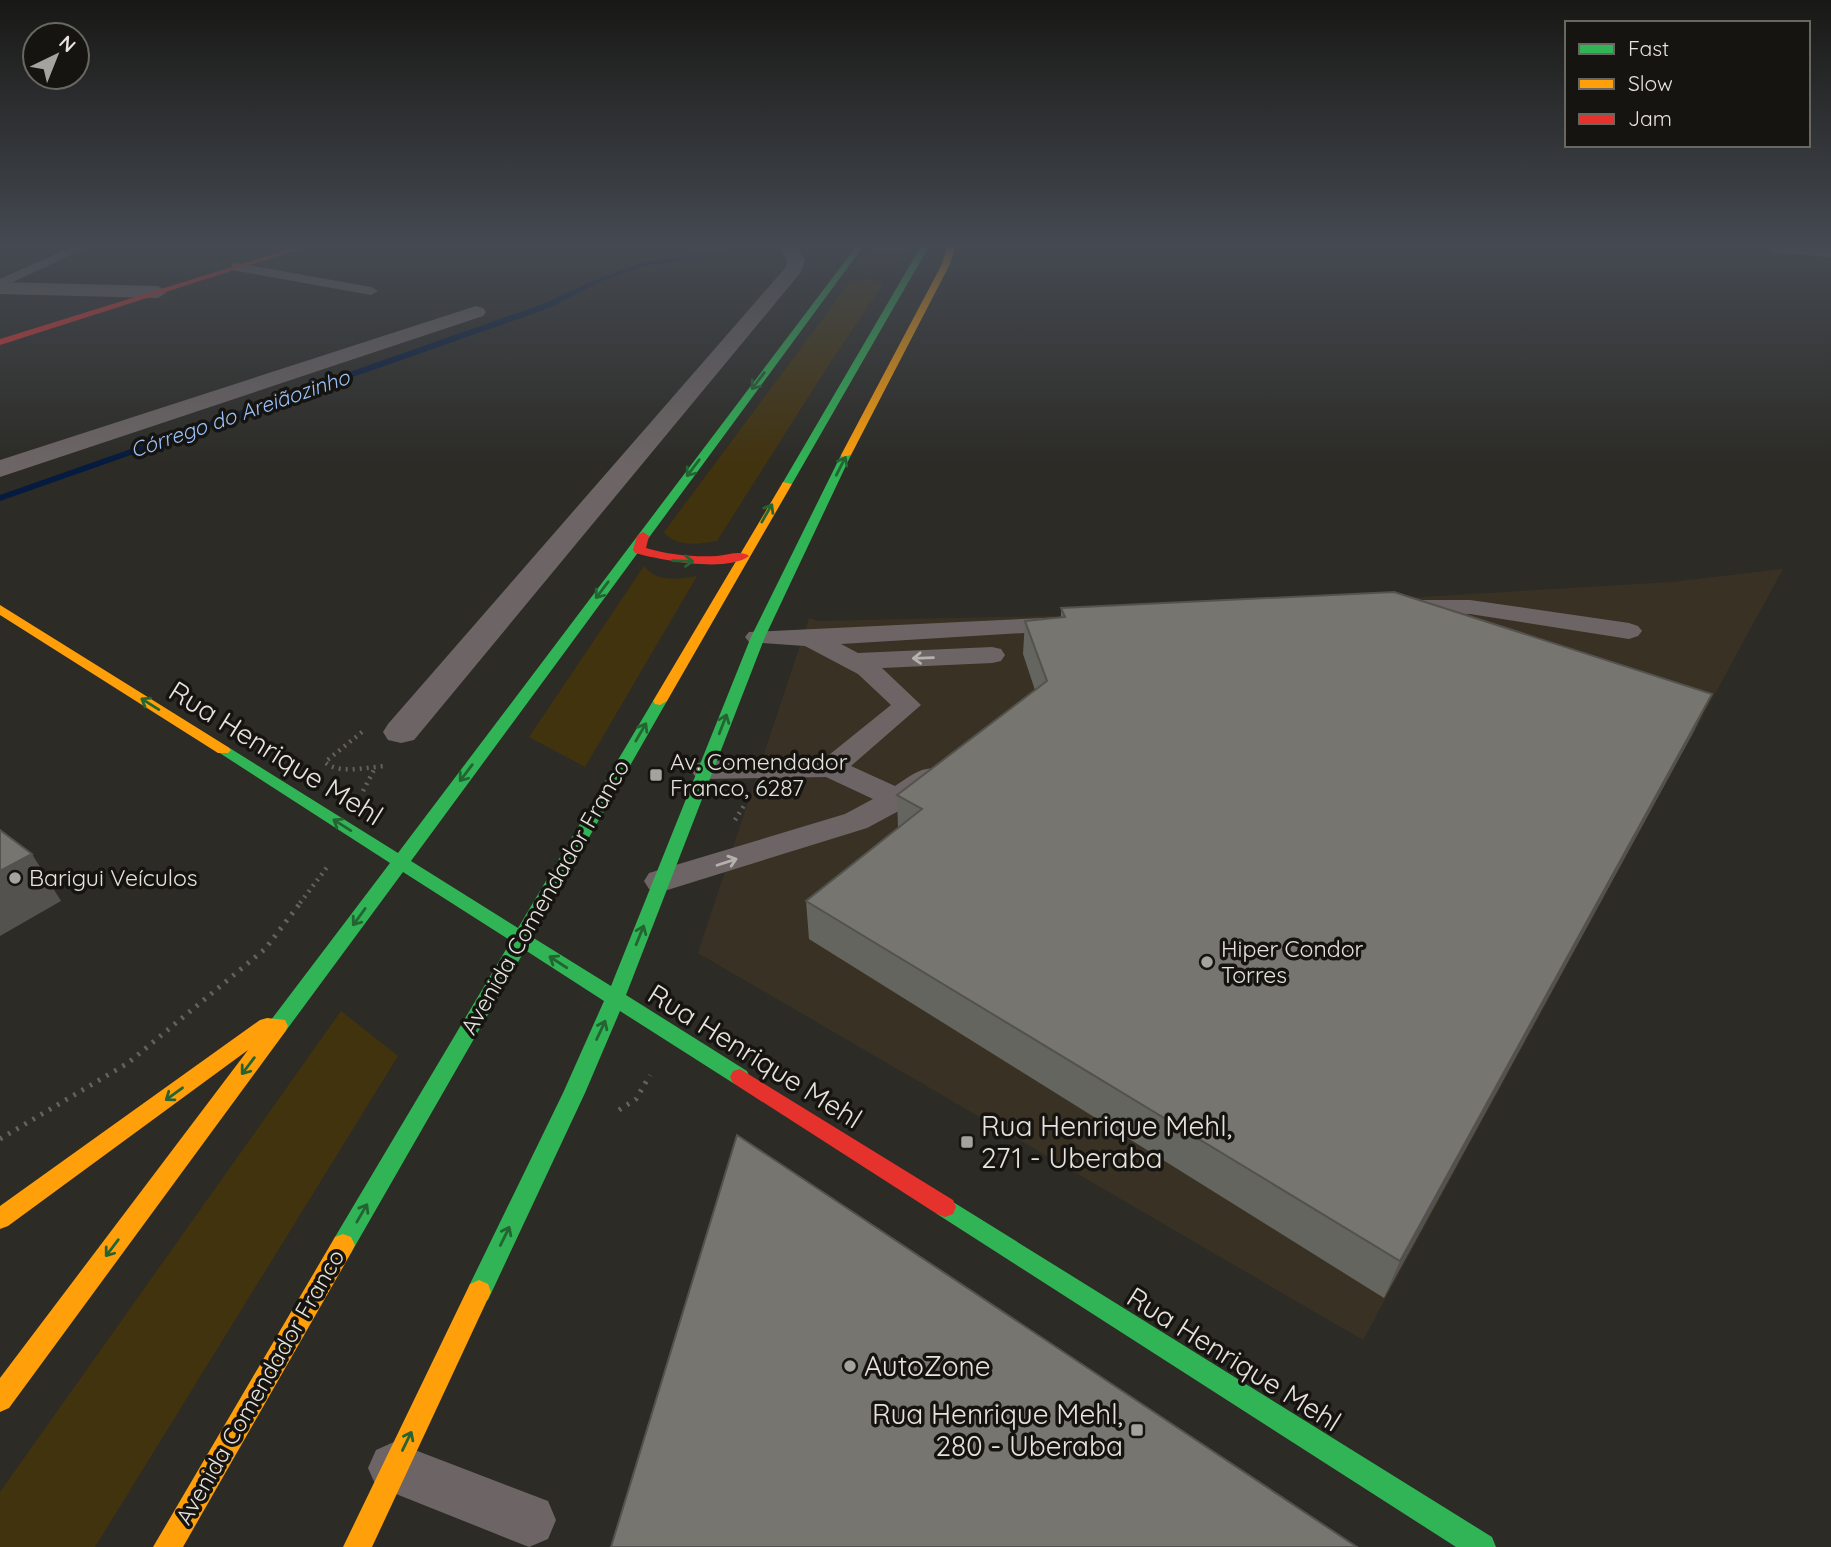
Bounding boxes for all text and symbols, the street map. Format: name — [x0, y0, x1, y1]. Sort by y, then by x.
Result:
north arrow — [21, 21, 91, 91]
legend — [1565, 21, 1810, 147]
text: N — [54, 30, 81, 57]
text: Fast — [1628, 35, 1669, 61]
text: Slow — [1628, 70, 1673, 96]
text: Jam — [1628, 105, 1672, 131]
water label: Córrego do Areiãozinho — [127, 363, 354, 463]
one-way arrow — [751, 371, 765, 390]
one-way arrow — [835, 456, 849, 476]
one-way arrow — [686, 458, 700, 477]
one-way arrow — [761, 504, 775, 524]
one-way arrow — [671, 555, 694, 568]
one-way arrow — [595, 581, 610, 600]
one-way arrow — [912, 651, 935, 664]
street label: Rua Henrique Mehl — [163, 673, 390, 833]
one-way arrow — [140, 696, 160, 710]
one-way arrow — [718, 713, 731, 735]
one-way arrow — [635, 722, 649, 742]
place label: Av. Comendador Franco, 6287 — [670, 747, 848, 802]
street label: Avenida Comendador Franco — [454, 754, 635, 1040]
one-way arrow — [459, 763, 473, 782]
marker: Av. Comendador Franco, 6287 — [648, 767, 664, 783]
one-way arrow — [333, 818, 352, 833]
one-way arrow — [716, 855, 738, 868]
place label: Barigui Veículos — [29, 863, 198, 892]
marker: Barigui Veículos — [7, 870, 23, 886]
one-way arrow — [352, 907, 366, 926]
one-way arrow — [635, 925, 648, 947]
place label: Hiper Condor Torres — [1221, 934, 1364, 989]
marker: Hiper Condor Torres — [1199, 954, 1215, 970]
one-way arrow — [548, 955, 568, 969]
street label: Rua Henrique Mehl — [642, 976, 869, 1136]
one-way arrow — [595, 1020, 608, 1041]
one-way arrow — [241, 1056, 256, 1075]
one-way arrow — [165, 1086, 184, 1101]
place label: Rua Henrique Mehl, 271 - Uberaba — [981, 1108, 1232, 1175]
marker: Rua Henrique Mehl, 271 - Uberaba — [959, 1134, 975, 1150]
one-way arrow — [355, 1203, 369, 1223]
one-way arrow — [499, 1226, 512, 1247]
one-way arrow — [105, 1238, 119, 1257]
street label: Avenida Comendador Franco — [169, 1244, 350, 1530]
street label: Rua Henrique Mehl — [1121, 1279, 1348, 1439]
place label: AutoZone — [864, 1348, 991, 1383]
marker: AutoZone — [842, 1358, 858, 1374]
place label: Rua Henrique Mehl, 280 - Uberaba — [872, 1396, 1123, 1463]
marker: Rua Henrique Mehl, 280 - Uberaba — [1129, 1422, 1145, 1438]
one-way arrow — [401, 1431, 414, 1452]

